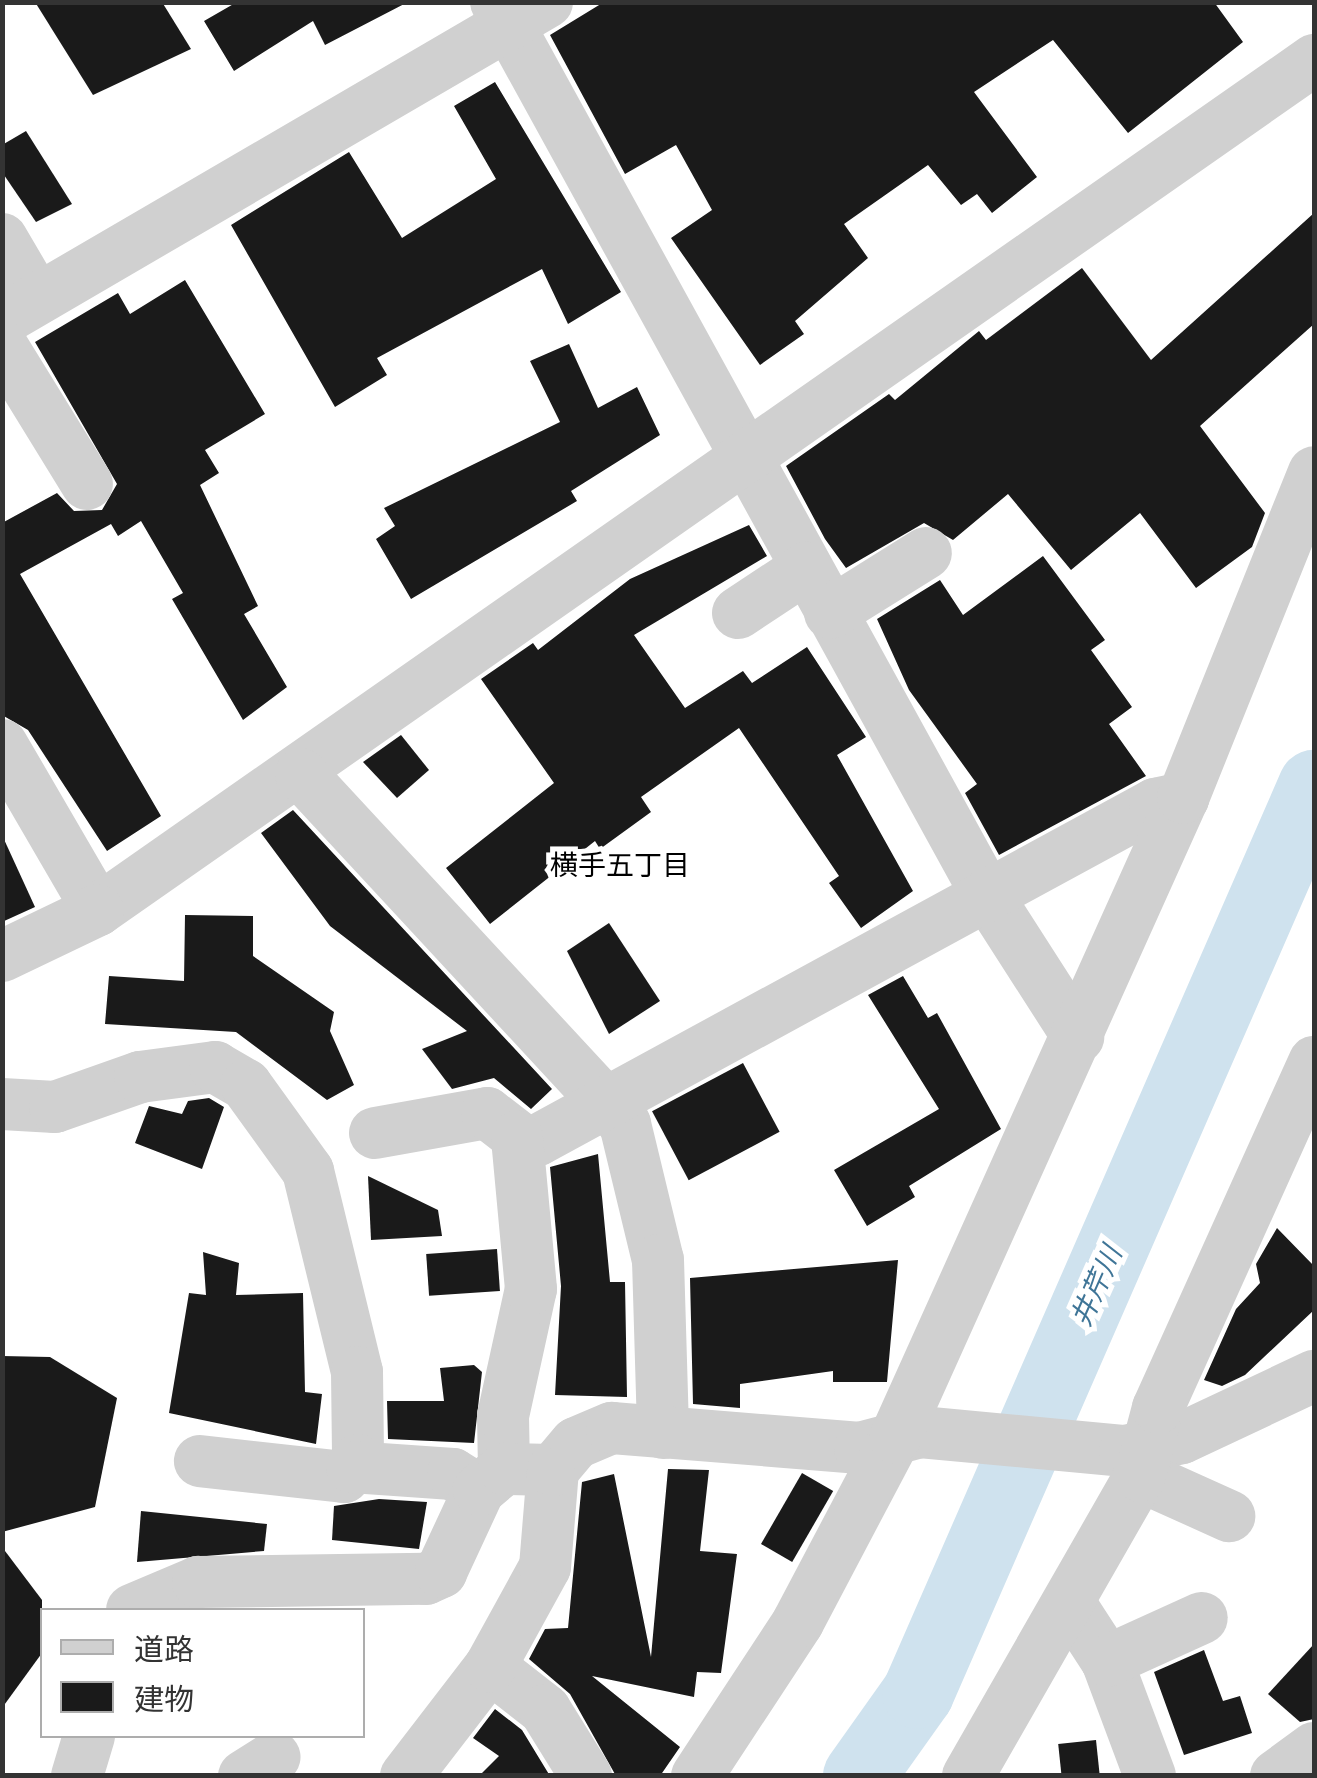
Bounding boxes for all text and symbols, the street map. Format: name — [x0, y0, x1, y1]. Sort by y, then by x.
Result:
district label: 横手五丁目 — [550, 848, 690, 882]
water label: 井芹川 — [1064, 1241, 1128, 1331]
legend — [40, 1608, 365, 1738]
text: 道路 — [134, 1631, 194, 1668]
text: 建物 — [134, 1681, 194, 1718]

